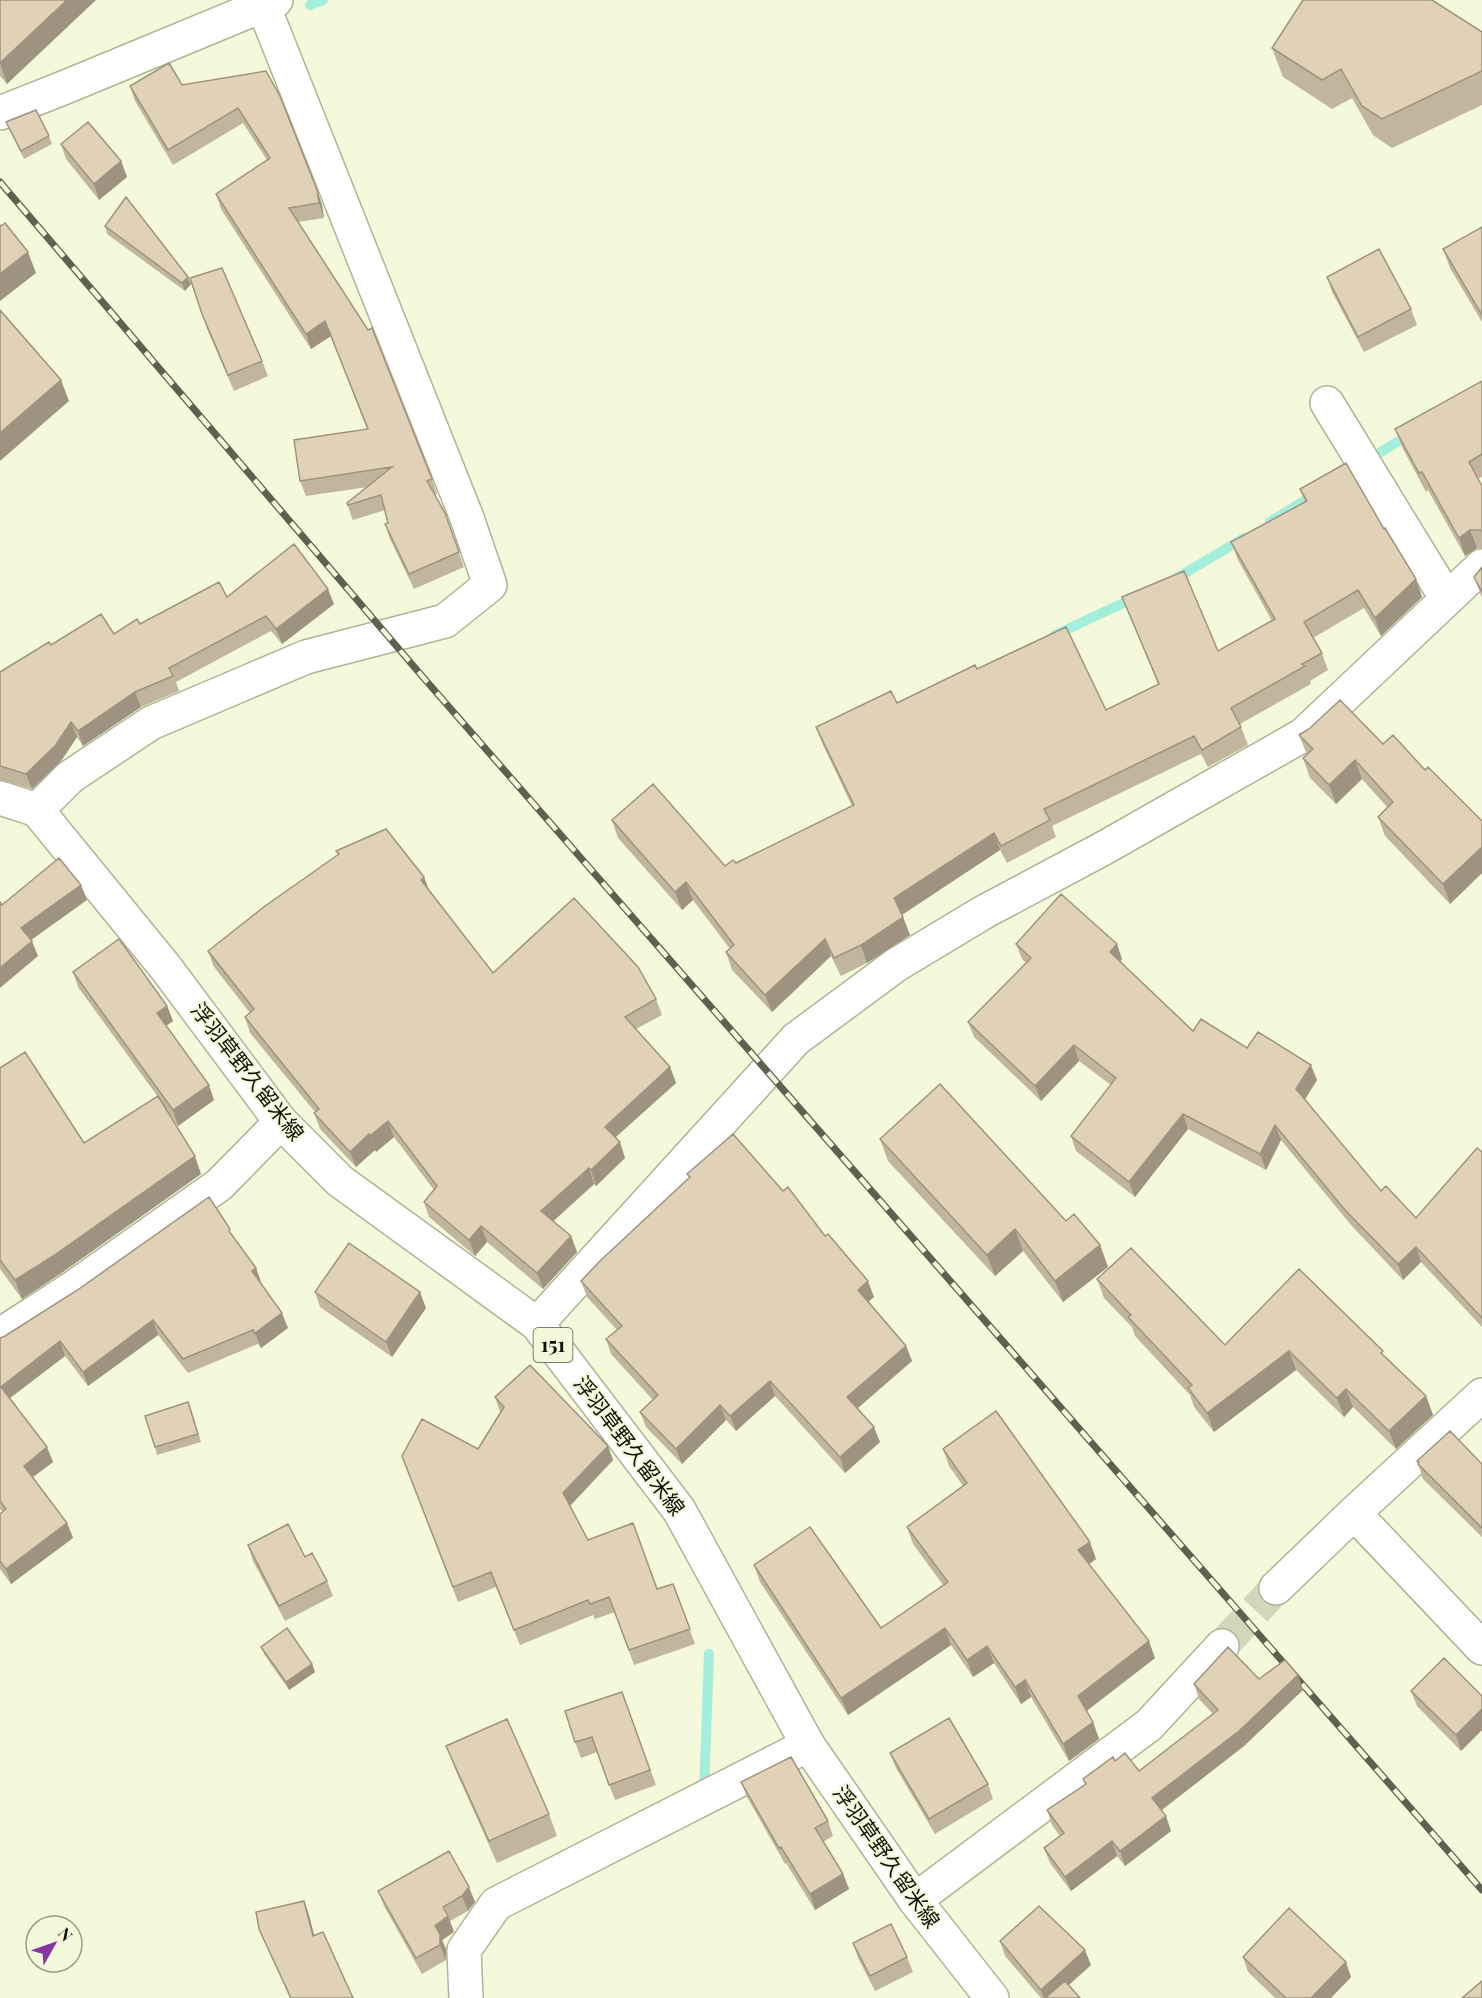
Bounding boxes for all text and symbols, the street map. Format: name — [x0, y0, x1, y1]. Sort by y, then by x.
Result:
street label: 浮羽草野久留米線 — [186, 996, 311, 1146]
road number: 151 — [534, 1328, 572, 1362]
street label: 浮羽草野久留米線 — [569, 1369, 692, 1520]
street label: 浮羽草野久留米線 — [828, 1779, 947, 1933]
north arrow — [24, 1914, 84, 1974]
text: N — [54, 1923, 78, 1946]

